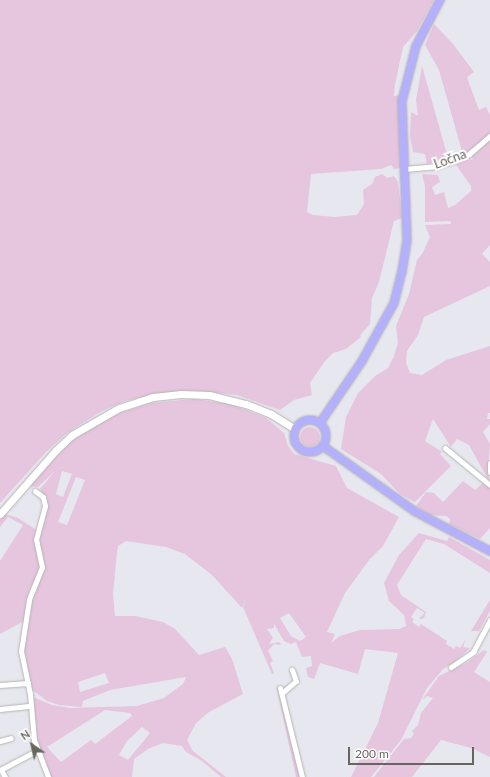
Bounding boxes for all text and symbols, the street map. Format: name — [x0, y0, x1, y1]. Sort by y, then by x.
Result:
street label: Ločna — [432, 146, 468, 172]
north arrow — [12, 725, 52, 765]
text: N — [18, 727, 32, 742]
scale bar — [350, 739, 476, 765]
text: 200 m — [355, 746, 389, 761]

